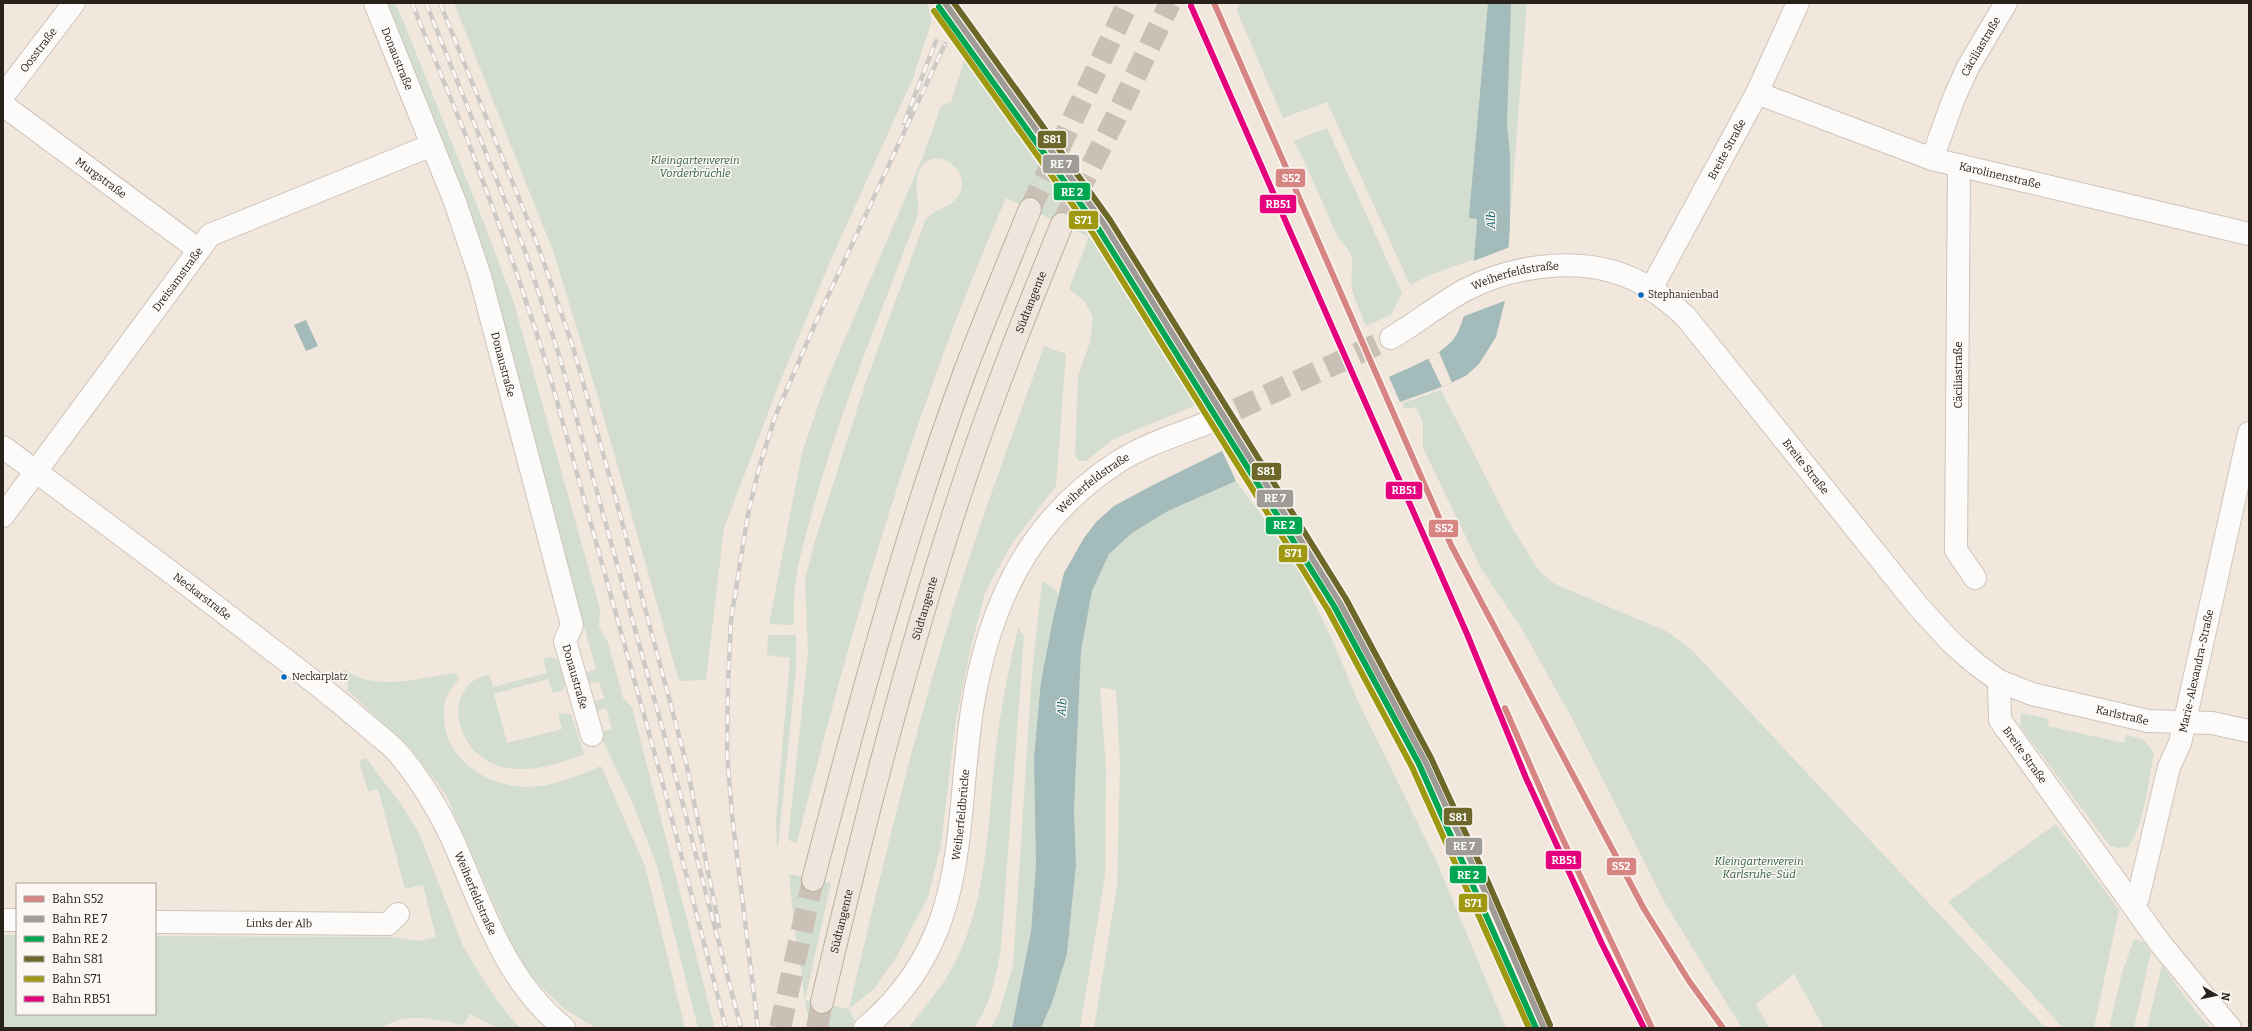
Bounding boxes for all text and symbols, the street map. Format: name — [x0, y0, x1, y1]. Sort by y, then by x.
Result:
street label: Cäciliastraße — [1958, 14, 2003, 78]
street label: Oosstraße — [17, 25, 59, 75]
street label: Donaustraße — [379, 25, 416, 92]
street label: Breite Straße — [1705, 117, 1748, 182]
line badge: S81 — [1037, 130, 1067, 149]
text: S81 — [1043, 133, 1061, 146]
street label: Murgstraße — [73, 154, 129, 201]
park label: Kleingartenverein Vorderbrüchle — [650, 154, 740, 180]
line badge: RE 7 — [1042, 154, 1080, 174]
text: RE 7 — [1050, 158, 1072, 171]
street label: Karolinenstraße — [1958, 159, 2042, 191]
line badge: S52 — [1275, 168, 1306, 188]
text: S52 — [1282, 172, 1300, 185]
line badge: RE 2 — [1053, 182, 1091, 201]
text: RE 2 — [1061, 186, 1083, 199]
line badge: RB51 — [1259, 194, 1297, 214]
text: RB51 — [1265, 198, 1291, 211]
line badge: S71 — [1068, 210, 1099, 230]
water label: Alb — [1484, 211, 1498, 230]
text: S71 — [1074, 214, 1092, 227]
street label: Dreisamstraße — [150, 245, 205, 314]
street label: Weiherfeldstraße — [1469, 259, 1559, 292]
street label: Südtangente — [1012, 269, 1049, 335]
place label: Stephanienbad — [1648, 289, 1719, 301]
marker: Stephanienbad — [1636, 290, 1646, 300]
street label: Donaustraße — [488, 330, 518, 398]
street label: Cäciliastraße — [1952, 342, 1965, 408]
street label: Breite Straße — [1780, 436, 1832, 497]
street label: Weiherfeldstraße — [1054, 450, 1132, 516]
line badge: S81 — [1251, 462, 1282, 481]
text: S81 — [1257, 465, 1275, 478]
line badge: RB51 — [1385, 481, 1423, 500]
text: RB51 — [1391, 484, 1417, 497]
line badge: RE 7 — [1256, 489, 1294, 508]
text: RE 7 — [1264, 492, 1286, 505]
line badge: RE 2 — [1265, 516, 1303, 535]
text: RE 2 — [1273, 519, 1295, 532]
line badge: S52 — [1428, 519, 1459, 538]
text: S52 — [1435, 522, 1453, 535]
line badge: S71 — [1278, 544, 1308, 563]
text: S71 — [1284, 547, 1302, 560]
street label: Neckarstraße — [171, 570, 234, 622]
street label: Südtangente — [909, 575, 940, 641]
street label: Marie-Alexandra-Straße — [2176, 608, 2216, 734]
street label: Donaustraße — [560, 643, 591, 711]
place label: Neckarplatz — [292, 671, 348, 683]
marker: Neckarplatz — [279, 672, 289, 682]
water label: Alb — [1054, 697, 1070, 717]
street label: Karlstraße — [2095, 703, 2150, 728]
street label: Breite Straße — [2000, 724, 2050, 786]
street label: Weiherfeldbrücke — [949, 768, 972, 861]
line badge: S81 — [1443, 807, 1473, 826]
text: S81 — [1449, 811, 1467, 824]
line badge: RE 7 — [1445, 837, 1483, 856]
text: RE 7 — [1453, 840, 1475, 853]
street label: Weiherfeldstraße — [452, 850, 500, 937]
line badge: RB51 — [1545, 850, 1582, 870]
text: RB51 — [1551, 854, 1577, 867]
park label: Kleingartenverein Karlsruhe-Süd — [1714, 855, 1804, 881]
line badge: S52 — [1606, 857, 1637, 876]
text: S52 — [1612, 860, 1630, 873]
line badge: RE 2 — [1449, 865, 1487, 884]
text: RE 2 — [1457, 869, 1479, 882]
legend — [16, 883, 156, 1015]
street label: Südtangente — [827, 888, 855, 955]
text: Bahn S52 — [52, 892, 103, 906]
line badge: S71 — [1458, 893, 1488, 913]
text: S71 — [1464, 897, 1482, 910]
text: Bahn RE 7 — [52, 912, 107, 926]
street label: Links der Alb — [246, 916, 312, 930]
text: Bahn RE 2 — [52, 932, 108, 946]
text: Bahn S81 — [52, 952, 103, 966]
text: Bahn S71 — [52, 972, 102, 986]
north arrow — [2196, 975, 2236, 1015]
text: N — [2218, 991, 2232, 1002]
text: Bahn RB51 — [52, 992, 110, 1006]

